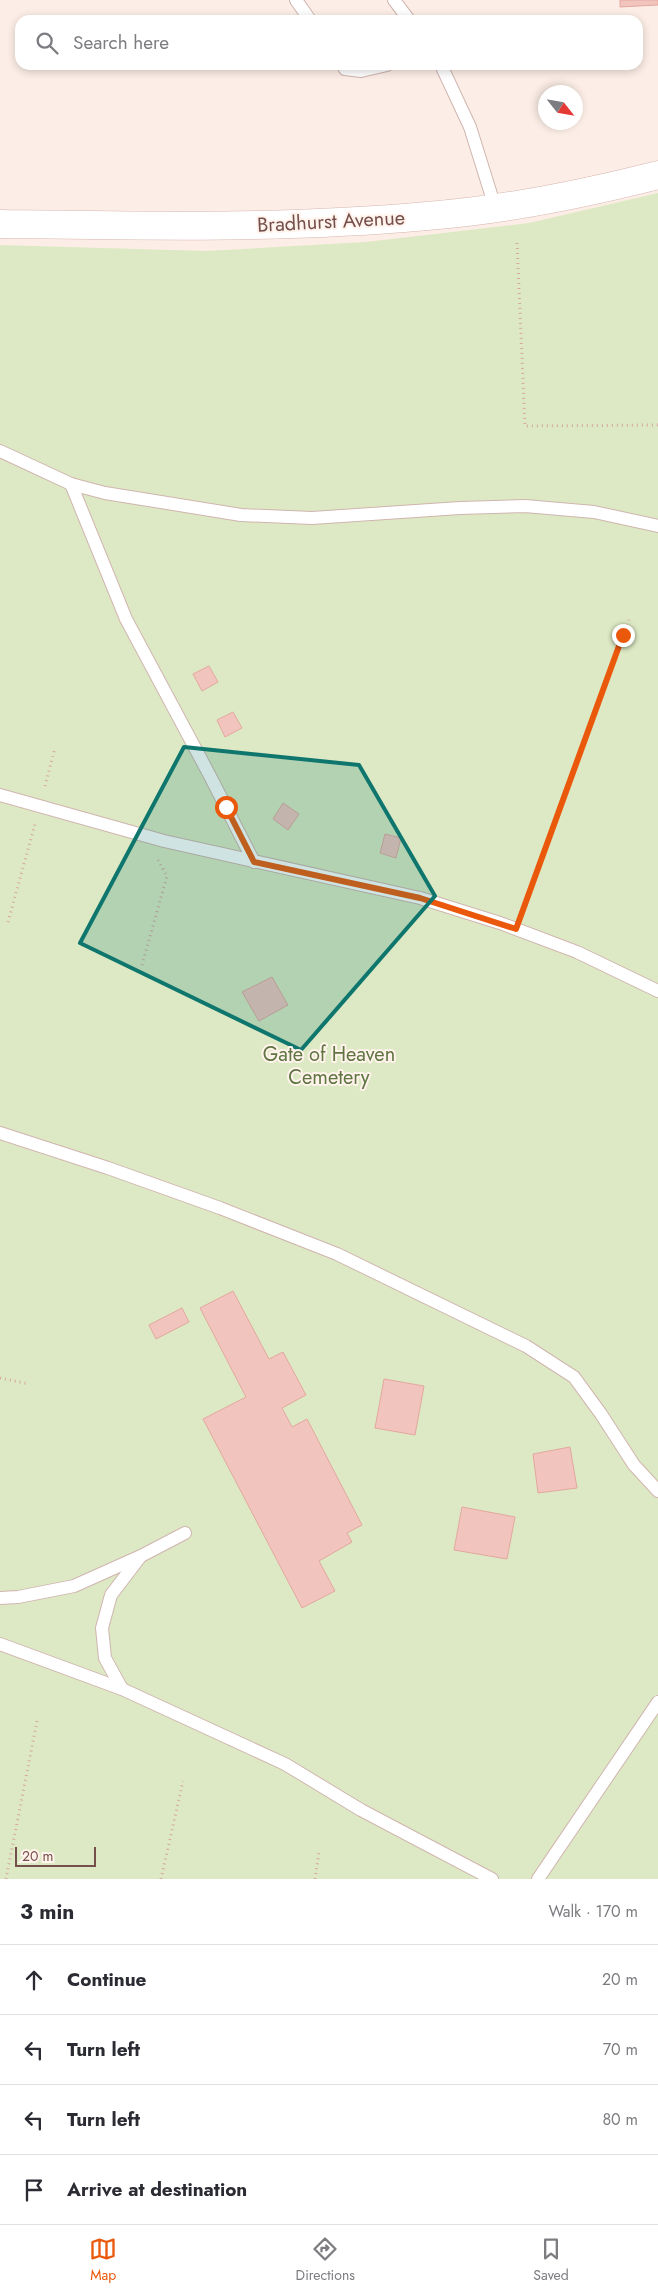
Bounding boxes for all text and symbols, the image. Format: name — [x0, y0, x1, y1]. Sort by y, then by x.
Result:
search box — [15, 15, 643, 70]
icon: search — [33, 29, 61, 57]
text: Search here — [73, 29, 169, 56]
north arrow — [538, 85, 583, 130]
street label: Bradhurst Avenue — [256, 203, 406, 240]
route end — [612, 624, 635, 647]
route start — [215, 796, 238, 819]
park label: Gate of Heaven Cemetery — [263, 1040, 395, 1092]
scale bar — [15, 1844, 96, 1867]
text: 20 m — [22, 1846, 54, 1866]
text: 3 min — [20, 1897, 74, 1927]
text: Walk · 170 m — [548, 1900, 638, 1923]
icon: ahead — [20, 1966, 48, 1994]
text: Continue — [67, 1966, 146, 1993]
text: 20 m — [602, 1968, 638, 1991]
icon: left — [20, 2036, 48, 2064]
text: Turn left — [67, 2036, 140, 2063]
text: 70 m — [603, 2038, 638, 2061]
icon: left — [20, 2106, 48, 2134]
text: Turn left — [67, 2106, 140, 2133]
text: 80 m — [602, 2108, 638, 2131]
icon: arrive — [20, 2176, 48, 2204]
text: Arrive at destination — [67, 2176, 247, 2203]
tab: Map — [89, 2235, 117, 2285]
tab: Directions — [296, 2235, 355, 2285]
tab: Saved — [533, 2235, 569, 2285]

